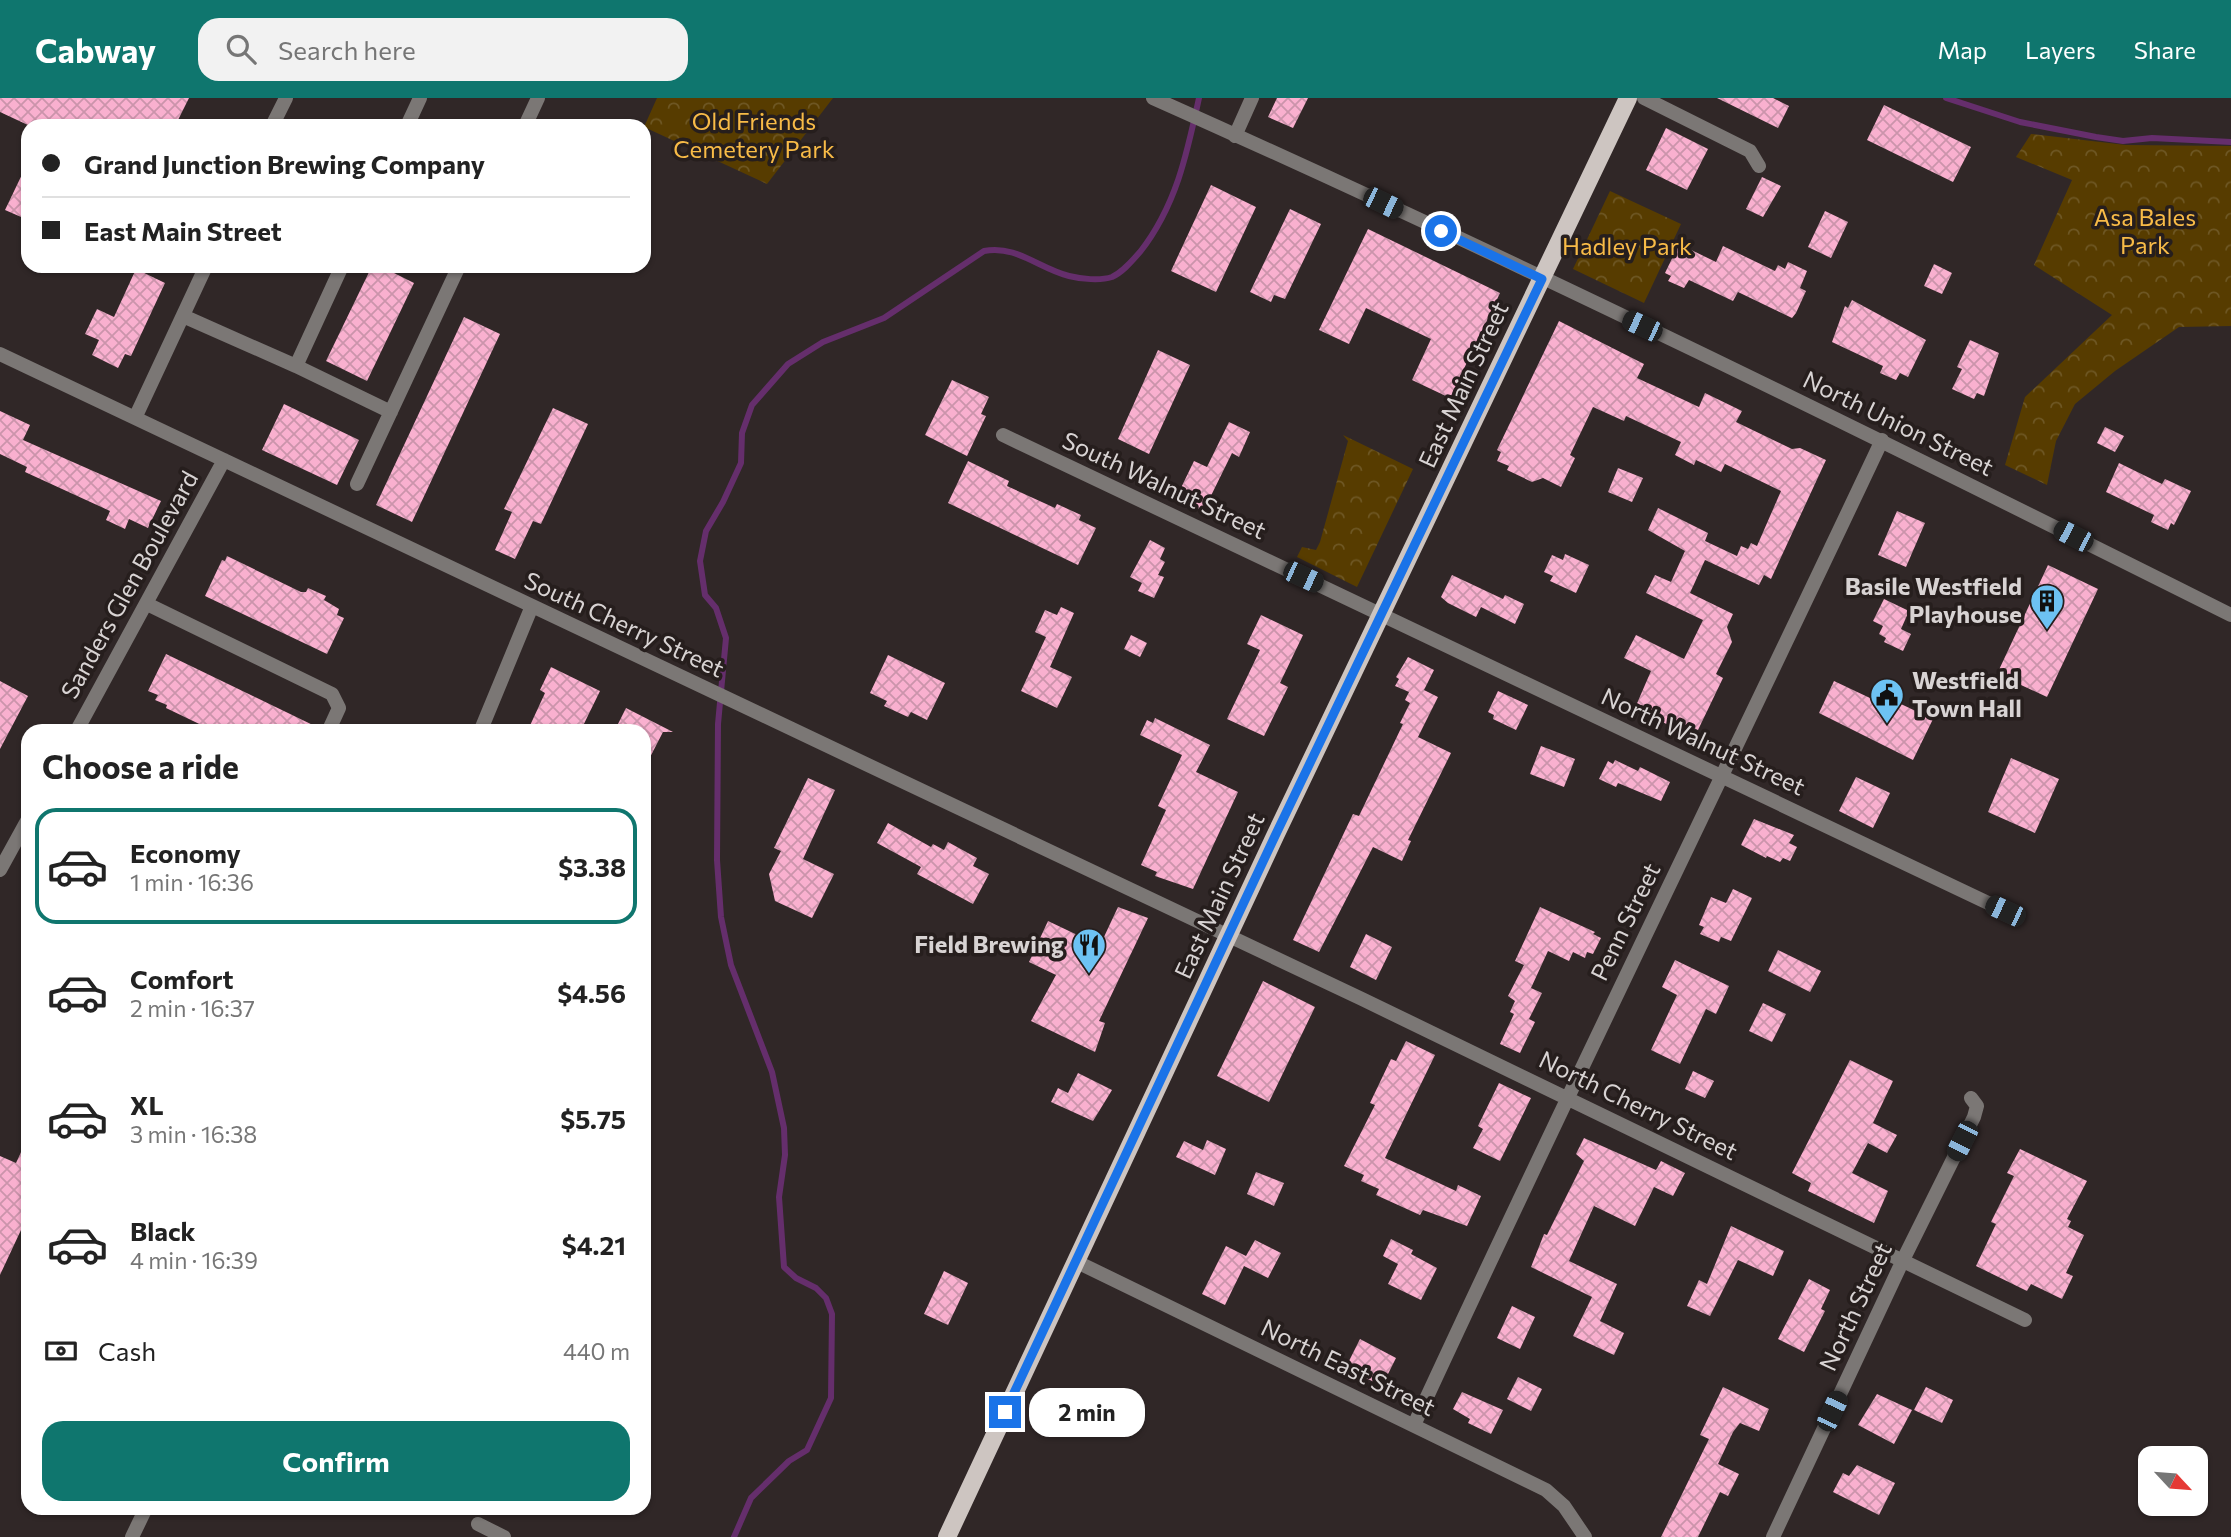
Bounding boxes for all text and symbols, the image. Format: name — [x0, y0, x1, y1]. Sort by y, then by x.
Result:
search box — [198, 18, 688, 81]
text: Cabway — [35, 29, 156, 70]
icon: search — [222, 30, 260, 68]
text: Search here — [278, 34, 416, 65]
text: Map — [1938, 35, 1987, 64]
text: Layers — [2025, 35, 2096, 64]
text: Share — [2134, 35, 2196, 64]
park label: Old Friends Cemetery Park — [673, 106, 835, 163]
text: Grand Junction Brewing Company — [84, 148, 485, 179]
car — [1360, 184, 1407, 222]
park label: Asa Bales Park — [2094, 202, 2196, 259]
text: East Main Street — [84, 215, 282, 246]
route start — [1425, 215, 1457, 247]
park label: Hadley Park — [1562, 231, 1692, 260]
street label: East Main Street — [1412, 297, 1514, 472]
car — [1619, 308, 1666, 344]
street label: North Union Street — [1799, 364, 1999, 481]
street label: South Walnut Street — [1058, 425, 1271, 545]
street label: Sanders Glen Boulevard — [54, 465, 203, 703]
car — [2050, 517, 2097, 555]
car — [1280, 559, 1327, 595]
street label: South Cherry Street — [520, 565, 729, 683]
place label: Basile Westfield Playhouse — [1845, 571, 2022, 628]
building icon: Basile Westfield Playhouse — [2028, 582, 2066, 631]
place label: Westfield Town Hall — [1912, 665, 2022, 722]
public building icon: Westfield Town Hall — [1868, 676, 1906, 725]
street label: North Walnut Street — [1597, 681, 1810, 801]
text: Choose a ride — [42, 746, 239, 786]
street label: East Main Street — [1168, 808, 1270, 983]
icon: car — [46, 835, 109, 898]
text: Economy — [130, 837, 241, 868]
text: $3.38 — [558, 851, 626, 882]
street label: Penn Street — [1584, 858, 1666, 985]
text: 1 min · 16:36 — [130, 868, 254, 896]
car — [1982, 893, 2029, 929]
restaurant icon: Field Brewing — [1070, 926, 1108, 975]
place label: Field Brewing — [914, 929, 1064, 958]
icon: car — [46, 961, 109, 1024]
text: Comfort — [130, 963, 233, 994]
text: $4.56 — [557, 977, 626, 1008]
text: 2 min · 16:37 — [130, 994, 255, 1022]
street label: North Cherry Street — [1535, 1044, 1743, 1165]
icon: car — [46, 1087, 109, 1150]
text: XL — [130, 1089, 164, 1120]
text: $5.75 — [560, 1103, 626, 1134]
car — [1944, 1118, 1981, 1164]
text: 3 min · 16:38 — [130, 1120, 257, 1148]
icon: car — [46, 1213, 109, 1276]
text: Black — [130, 1215, 196, 1246]
text: $4.21 — [562, 1229, 626, 1260]
street label: North Street — [1812, 1238, 1897, 1375]
text: 4 min · 16:39 — [130, 1246, 258, 1274]
street label: North East Street — [1257, 1312, 1441, 1421]
icon: cash — [42, 1332, 80, 1370]
text: Cash — [98, 1335, 156, 1366]
text: 440 m — [563, 1337, 630, 1365]
callout: 2 min — [1030, 1388, 1145, 1436]
car — [1814, 1388, 1851, 1434]
route end — [989, 1396, 1021, 1428]
text: 2 min — [1058, 1398, 1116, 1426]
button: Confirm — [42, 1421, 630, 1501]
north arrow — [2138, 1446, 2208, 1516]
map controls — [2138, 1446, 2208, 1516]

